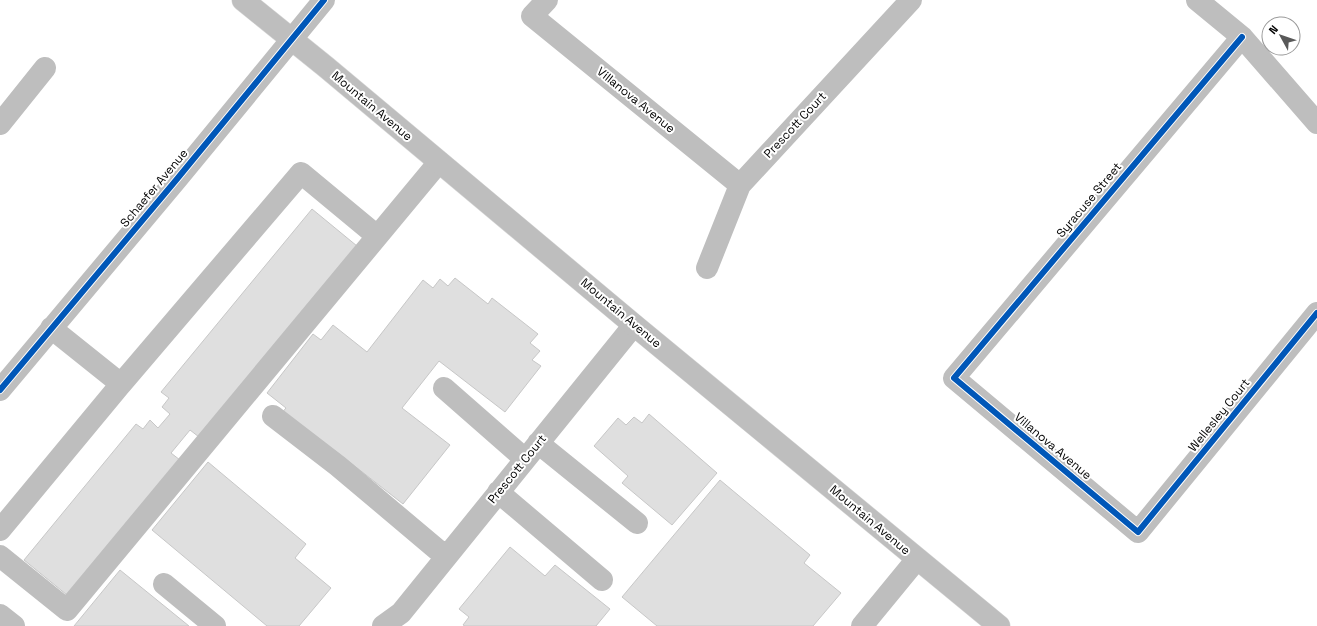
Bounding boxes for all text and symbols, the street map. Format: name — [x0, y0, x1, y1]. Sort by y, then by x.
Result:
north arrow — [1261, 16, 1301, 56]
text: N — [1266, 22, 1281, 37]
street label: Villanova Avenue — [594, 64, 678, 136]
street label: Mountain Avenue — [328, 68, 416, 144]
street label: Prescott Court — [760, 89, 830, 161]
street label: Schaefer Avenue — [117, 146, 191, 230]
street label: Syracuse Street — [1053, 159, 1125, 241]
street label: Mountain Avenue — [577, 275, 665, 351]
street label: Wellesley Court — [1185, 375, 1253, 455]
street label: Villanova Avenue — [1011, 409, 1095, 483]
street label: Prescott Court — [484, 431, 550, 507]
street label: Mountain Avenue — [826, 482, 914, 558]

